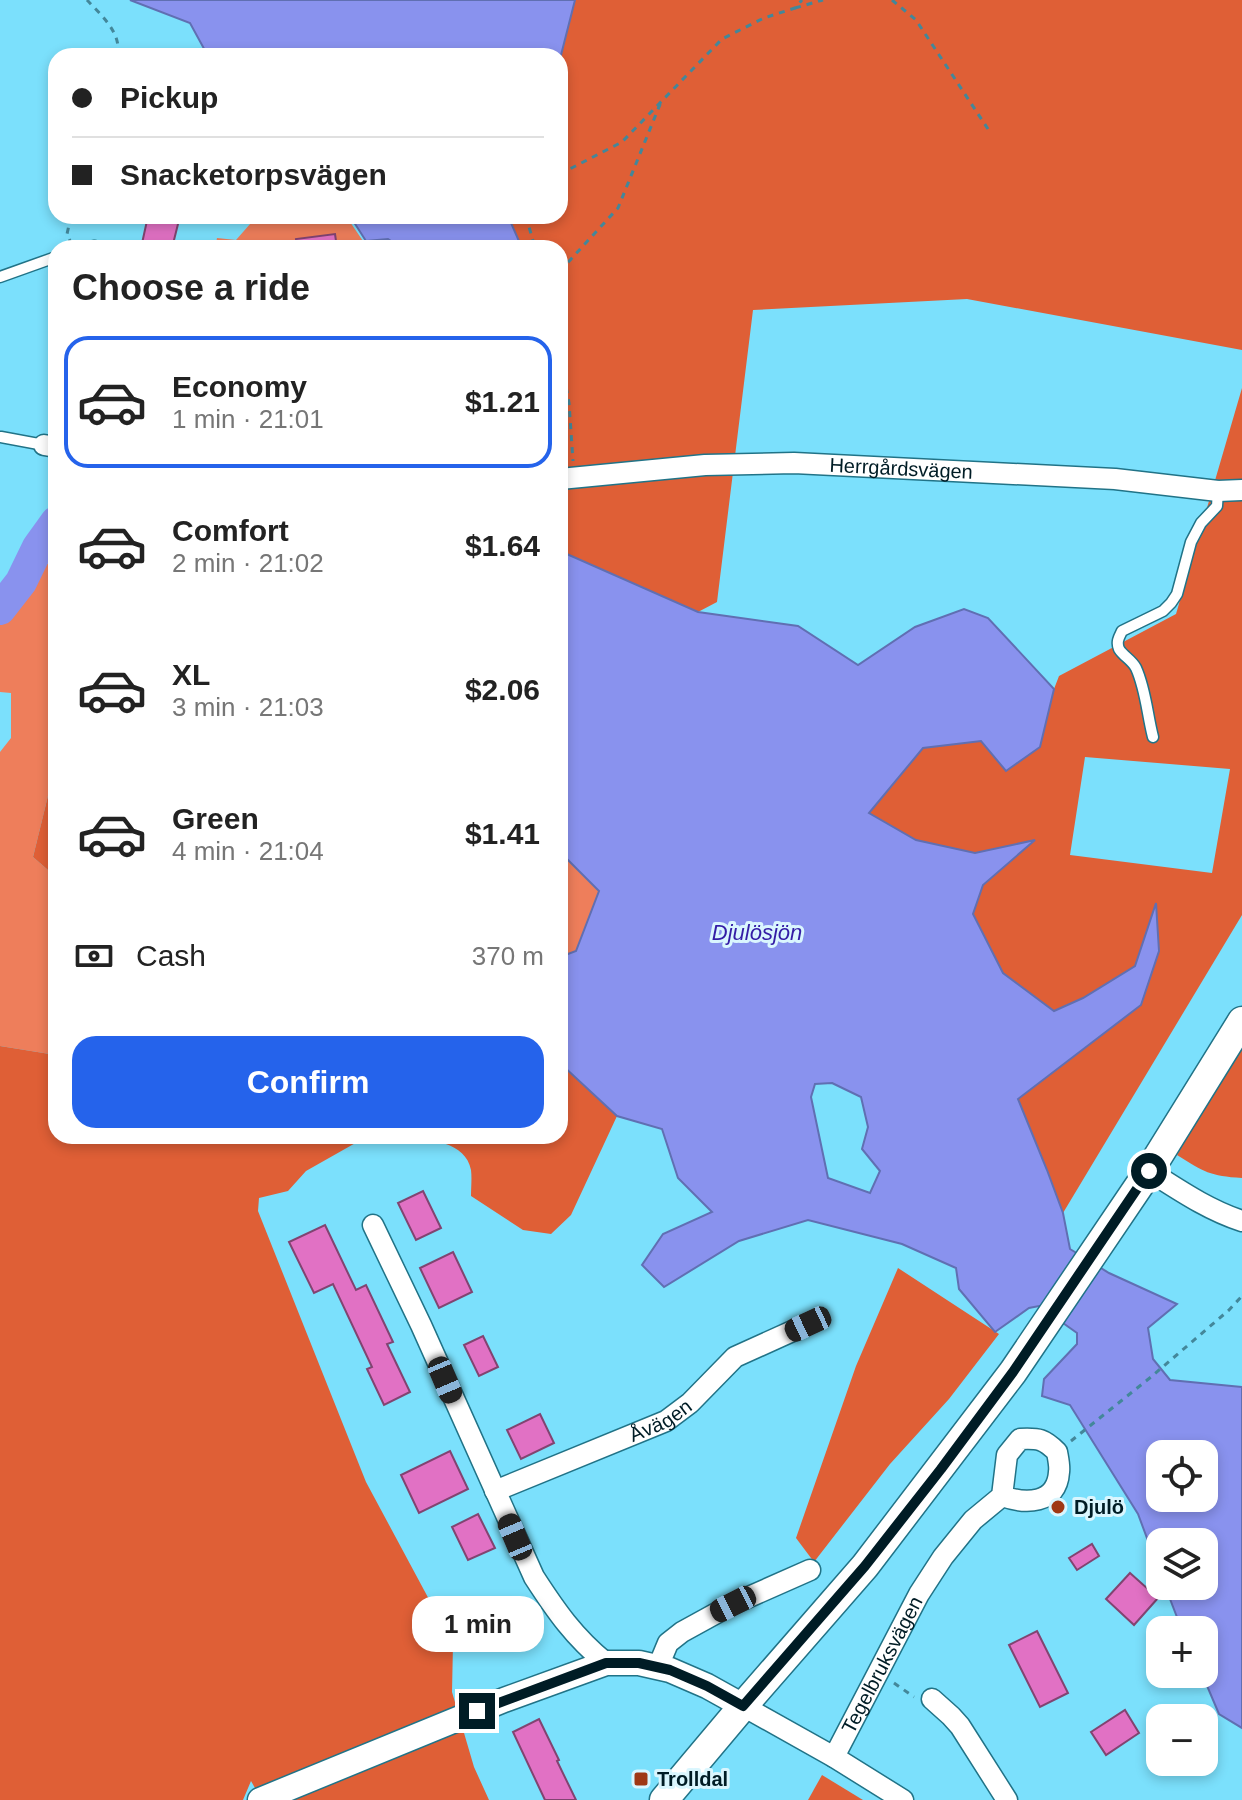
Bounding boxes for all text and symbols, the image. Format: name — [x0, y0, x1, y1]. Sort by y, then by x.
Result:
text: Pickup — [120, 81, 218, 114]
text: Snacketorpsvägen — [120, 158, 387, 191]
text: Choose a ride — [72, 267, 310, 308]
icon: car — [76, 366, 148, 438]
text: Economy — [172, 370, 307, 403]
text: $1.21 — [465, 385, 540, 418]
text: 1 min · 21:01 — [172, 404, 324, 434]
street label: Herrgårdsvägen — [829, 454, 973, 483]
icon: car — [76, 510, 148, 582]
text: Comfort — [172, 514, 289, 547]
text: $1.64 — [465, 529, 540, 562]
text: 2 min · 21:02 — [172, 548, 324, 578]
icon: car — [76, 654, 148, 726]
text: XL — [172, 658, 210, 691]
text: $2.06 — [465, 673, 540, 706]
text: 3 min · 21:03 — [172, 692, 324, 722]
icon: car — [76, 798, 148, 870]
text: Green — [172, 802, 259, 835]
text: $1.41 — [465, 817, 540, 850]
text: 4 min · 21:04 — [172, 836, 324, 866]
water label: Djulösjön — [712, 920, 802, 945]
icon: cash — [72, 934, 116, 978]
text: Cash — [136, 939, 206, 972]
text: 370 m — [472, 941, 544, 971]
button: Confirm — [72, 1036, 544, 1128]
route start — [1131, 1153, 1167, 1189]
car — [781, 1303, 835, 1345]
car — [425, 1353, 465, 1407]
street label: Åvägen — [626, 1395, 696, 1446]
map controls — [1146, 1440, 1218, 1776]
button: locate — [1146, 1440, 1218, 1512]
place label: Djulö — [1074, 1496, 1124, 1518]
marker: Djulö — [1049, 1498, 1067, 1516]
car — [495, 1510, 535, 1564]
button: layers — [1146, 1528, 1218, 1600]
car — [706, 1582, 760, 1626]
street label: Tegelbruksvägen — [837, 1593, 927, 1737]
callout: 1 min — [411, 1595, 543, 1651]
text: 1 min — [444, 1609, 512, 1639]
button: + — [1146, 1616, 1218, 1688]
route end — [459, 1693, 495, 1729]
button: − — [1146, 1704, 1218, 1776]
place label: Trolldal — [657, 1768, 728, 1790]
marker: Trolldal — [632, 1770, 650, 1788]

